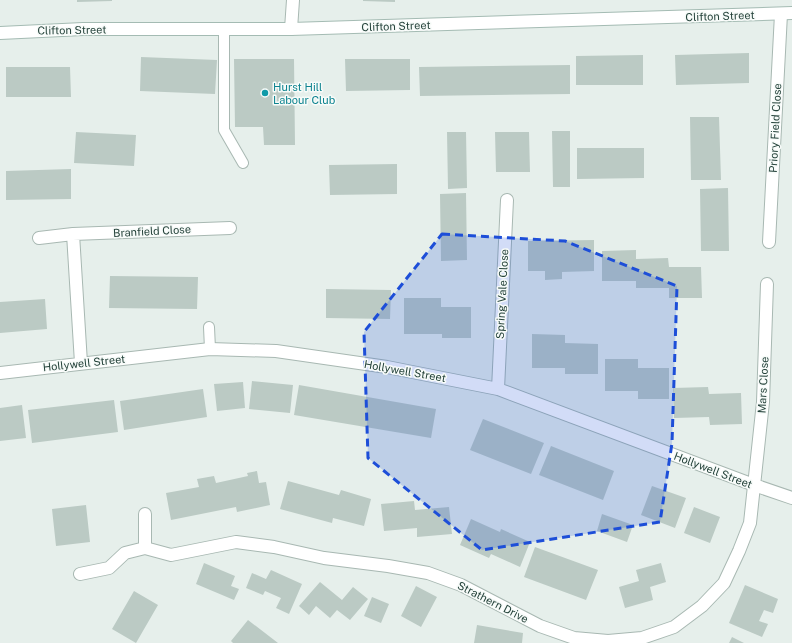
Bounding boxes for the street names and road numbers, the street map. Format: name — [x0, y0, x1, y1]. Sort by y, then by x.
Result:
street label: Clifton Street — [685, 9, 755, 23]
street label: Clifton Street — [361, 19, 431, 33]
street label: Clifton Street — [37, 23, 107, 37]
street label: Priory Field Close — [767, 83, 783, 173]
street label: Branfield Close — [113, 223, 191, 239]
street label: Spring Vale Close — [494, 249, 510, 339]
street label: Hollywell Street — [42, 353, 126, 373]
street label: Mars Close — [756, 356, 770, 414]
street label: Hollywell Street — [363, 358, 447, 384]
street label: Hollywell Street — [672, 450, 754, 490]
street label: Strathern Drive — [456, 579, 530, 625]

